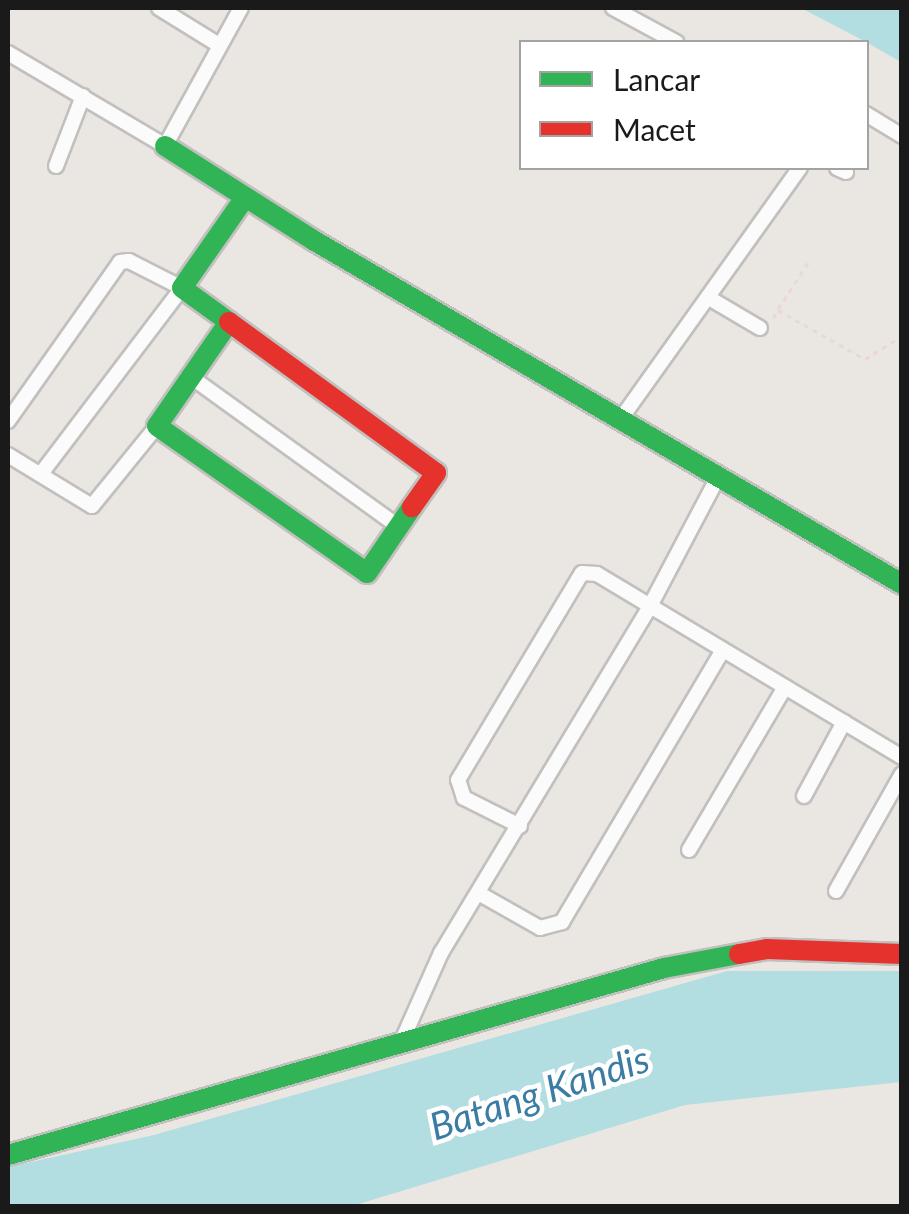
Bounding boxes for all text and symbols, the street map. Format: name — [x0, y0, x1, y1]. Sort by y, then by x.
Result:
legend — [519, 40, 869, 170]
text: Lancar — [613, 61, 700, 97]
text: Macet — [613, 111, 696, 147]
water label: Batang Kandis — [423, 1035, 655, 1149]

